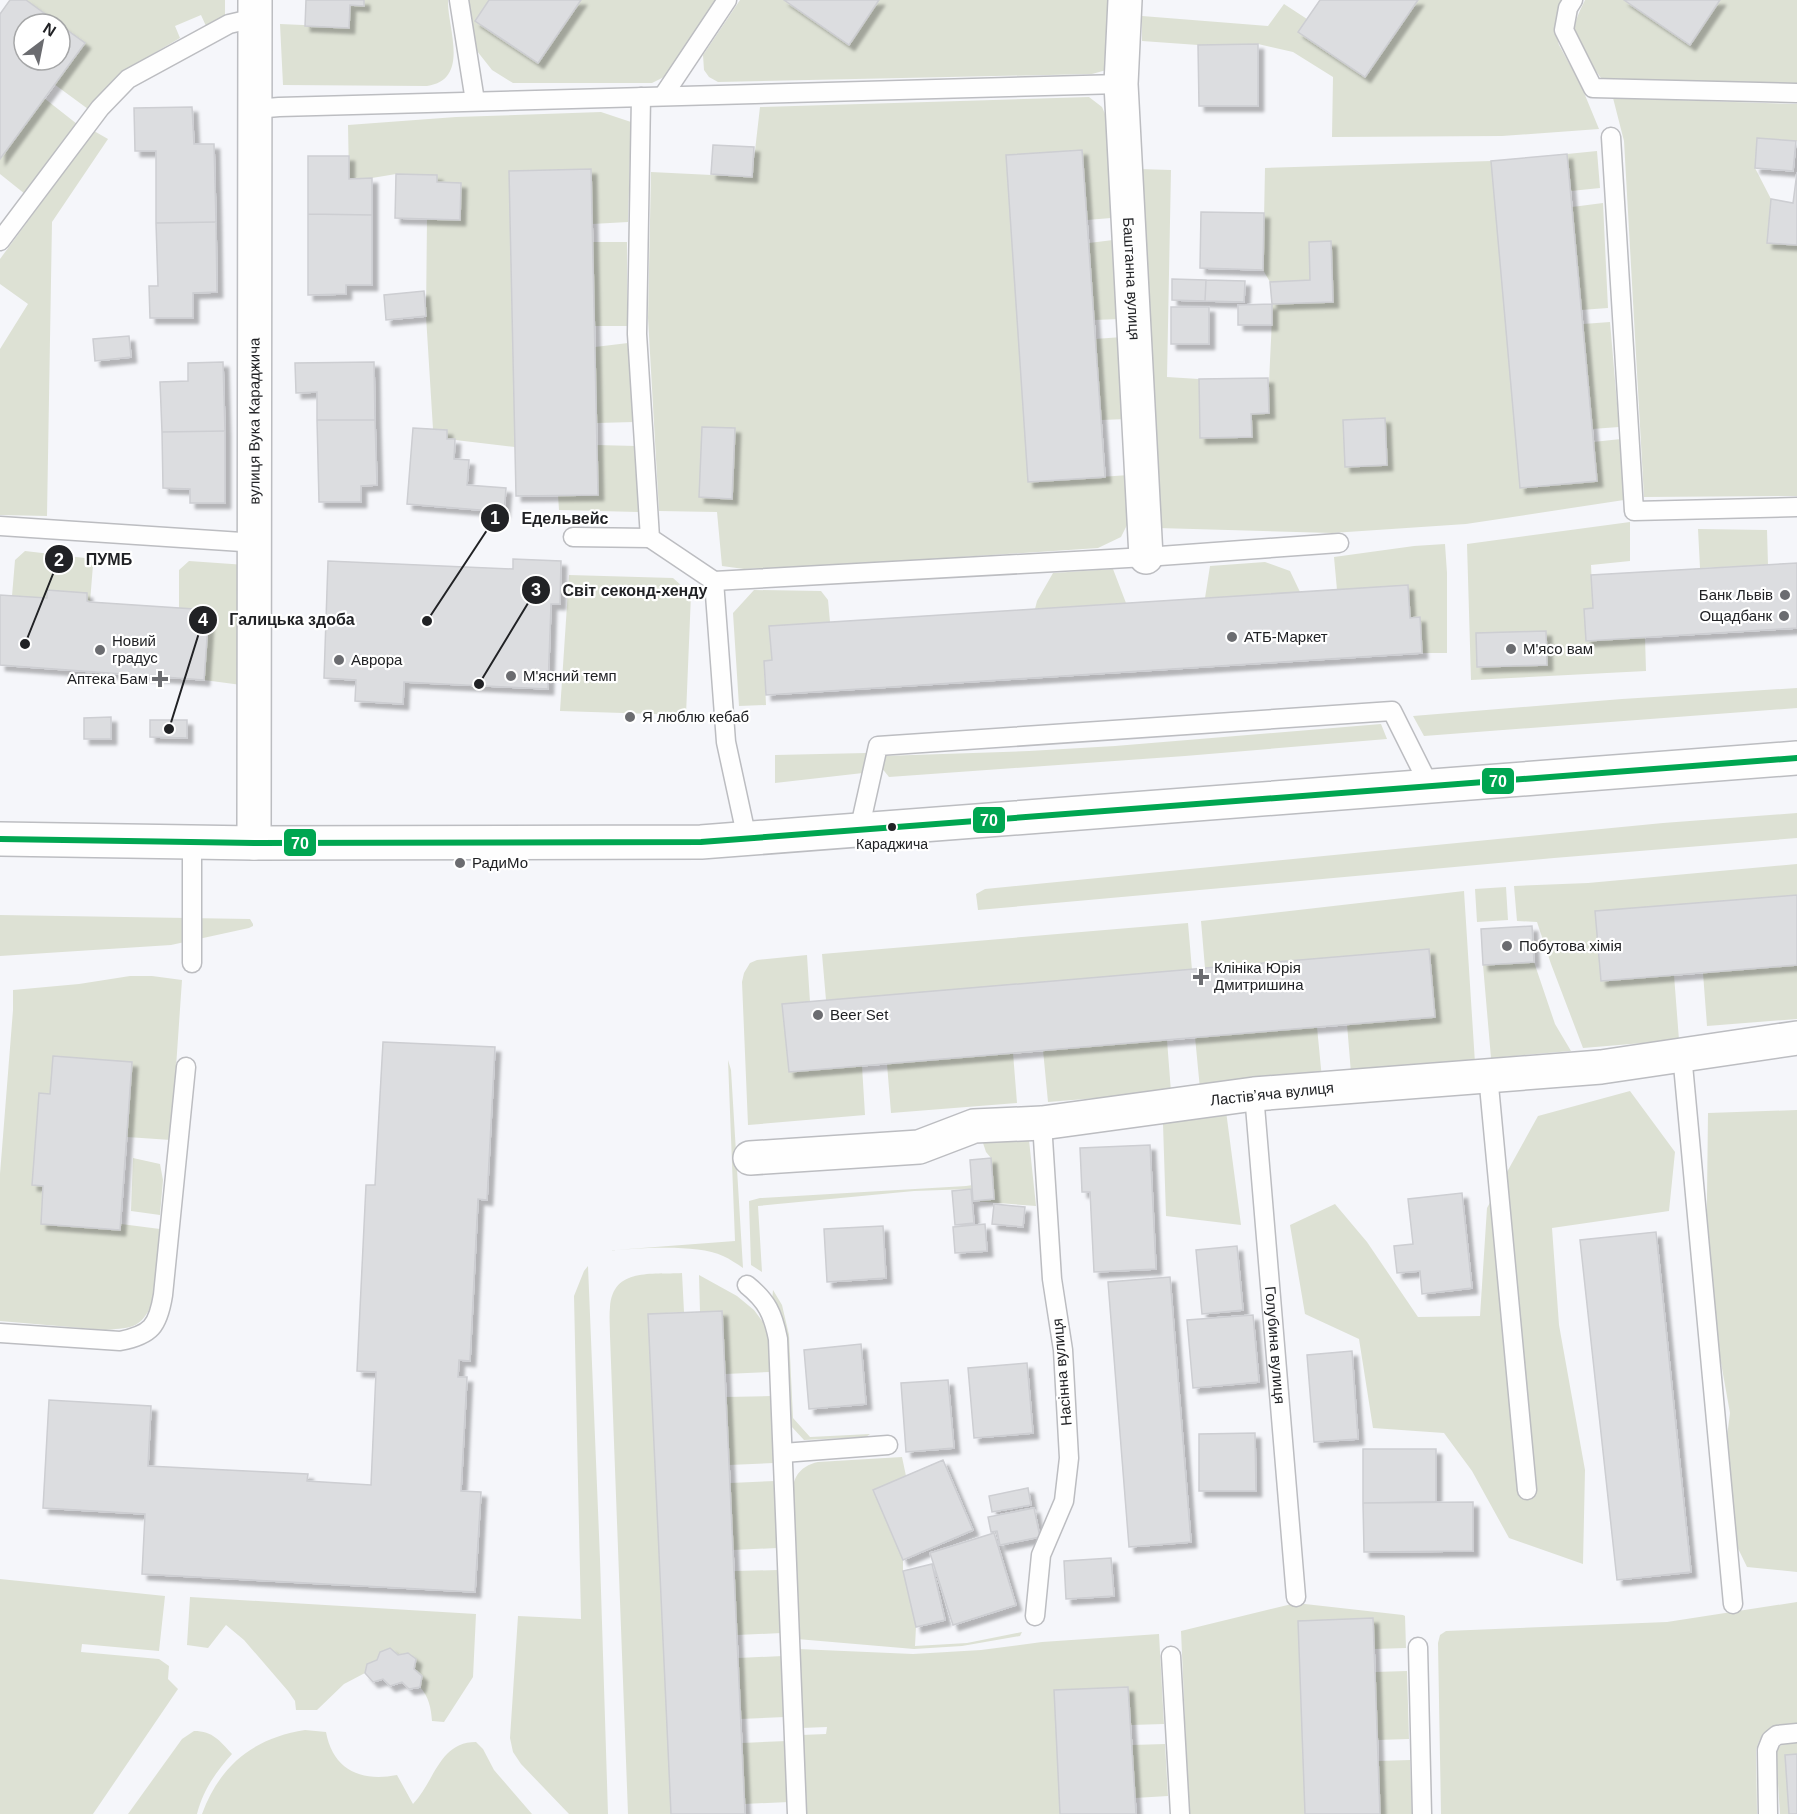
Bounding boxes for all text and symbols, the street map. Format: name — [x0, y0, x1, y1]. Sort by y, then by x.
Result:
north arrow — [12, 12, 72, 72]
text: N — [40, 19, 59, 40]
street label: Баштанна вулиця — [1120, 217, 1144, 341]
street label: вулиця Вука Караджича — [245, 337, 263, 504]
callout: Едельвейс — [480, 501, 621, 535]
text: 1 — [490, 508, 500, 528]
text: Едельвейс — [522, 510, 609, 527]
callout: ПУМБ — [44, 542, 144, 576]
text: 2 — [54, 550, 64, 570]
text: ПУМБ — [86, 551, 132, 568]
callout: Світ секонд-хенду — [521, 573, 720, 607]
text: 3 — [531, 580, 541, 600]
text: Світ секонд-хенду — [563, 582, 708, 599]
place label: Банк Львів — [1699, 586, 1773, 603]
marker: Банк Львів — [1778, 588, 1792, 602]
callout: Галицька здоба — [188, 603, 367, 637]
place label: Ощадбанк — [1699, 607, 1772, 624]
marker: Ощадбанк — [1777, 609, 1791, 623]
text: 4 — [198, 610, 208, 630]
text: Галицька здоба — [229, 611, 355, 628]
place label: АТБ-Маркет — [1244, 628, 1328, 645]
marker: АТБ-Маркет — [1225, 630, 1239, 644]
place label: Новий градус — [112, 632, 158, 666]
place label: М'ясо вам — [1523, 640, 1593, 657]
marker: М'ясо вам — [1504, 642, 1518, 656]
marker: Новий градус — [93, 643, 107, 657]
place label: Аврора — [351, 651, 403, 668]
marker: Аврора — [332, 653, 346, 667]
place label: М'ясний темп — [523, 667, 617, 684]
marker: М'ясний темп — [504, 669, 518, 683]
place label: Аптека Бам — [67, 670, 148, 687]
marker: Аптека Бам — [153, 672, 167, 686]
place label: Я люблю кебаб — [642, 708, 749, 725]
marker: Я люблю кебаб — [623, 710, 637, 724]
line badge: 70 — [1481, 767, 1515, 795]
text: 70 — [1489, 773, 1507, 790]
line badge: 70 — [972, 806, 1006, 834]
text: 70 — [980, 812, 998, 829]
marker: Караджича — [886, 821, 898, 833]
line badge: 70 — [283, 828, 317, 857]
text: 70 — [291, 835, 309, 852]
place label: Караджича — [856, 836, 928, 852]
place label: РадиМо — [472, 854, 528, 871]
marker: РадиМо — [453, 856, 467, 870]
place label: Побутова хімія — [1519, 937, 1622, 954]
marker: Побутова хімія — [1500, 939, 1514, 953]
place label: Клініка Юрія Дмитришина — [1214, 959, 1304, 993]
marker: Клініка Юрія Дмитришина — [1192, 968, 1210, 986]
place label: Beer Set — [830, 1006, 889, 1023]
marker: Beer Set — [811, 1008, 825, 1022]
street label: Ластівʼяча вулиця — [1209, 1079, 1335, 1108]
street label: Голубина вулиця — [1262, 1286, 1289, 1405]
street label: Насінна вулиця — [1048, 1318, 1075, 1426]

